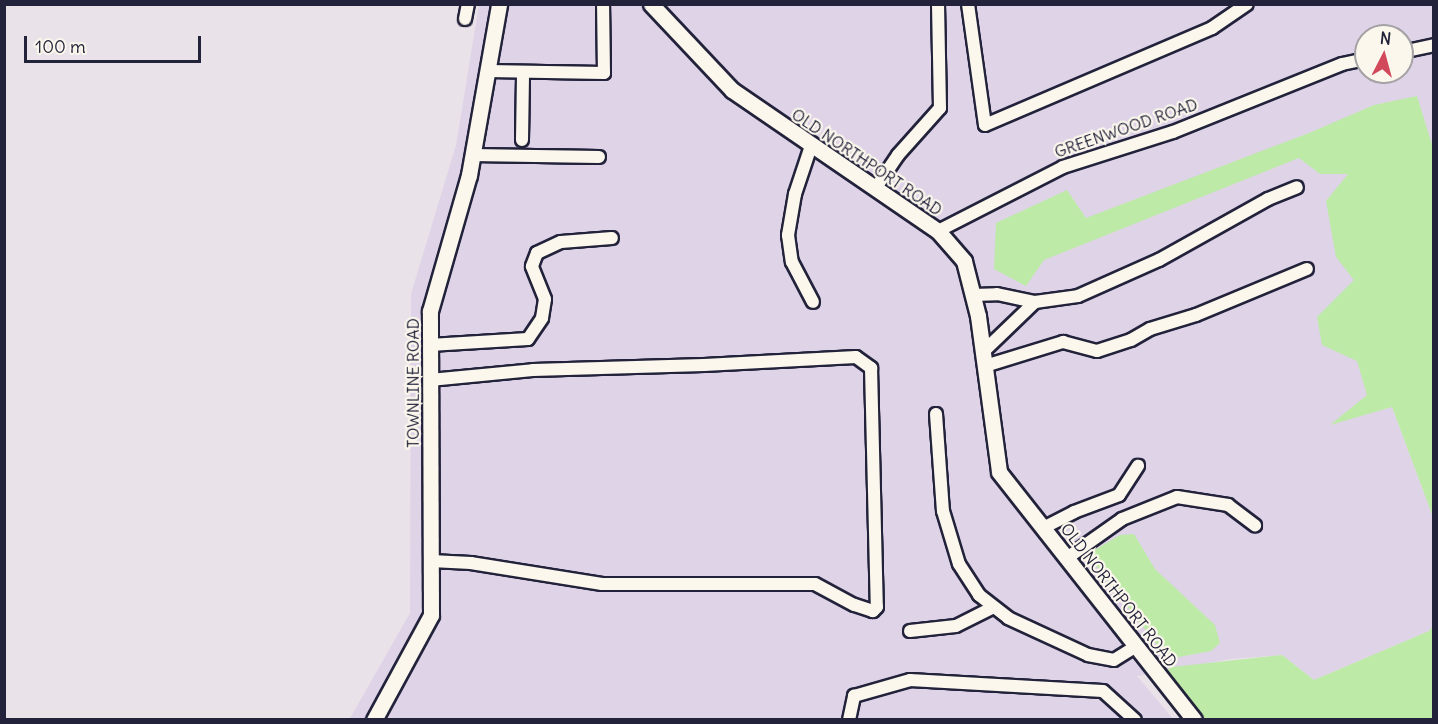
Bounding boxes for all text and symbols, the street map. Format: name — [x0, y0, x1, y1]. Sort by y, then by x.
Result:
scale bar — [27, 24, 204, 62]
north arrow — [1354, 24, 1414, 84]
text: N — [1379, 28, 1392, 49]
text: 100 m — [35, 35, 86, 58]
street label: GREENWOOD ROAD — [1052, 94, 1200, 162]
street label: OLD NORTHPORT ROAD — [788, 104, 946, 220]
street label: TOWNLINE ROAD — [403, 318, 423, 448]
street label: OLD NORTHPORT ROAD — [1057, 519, 1181, 671]

